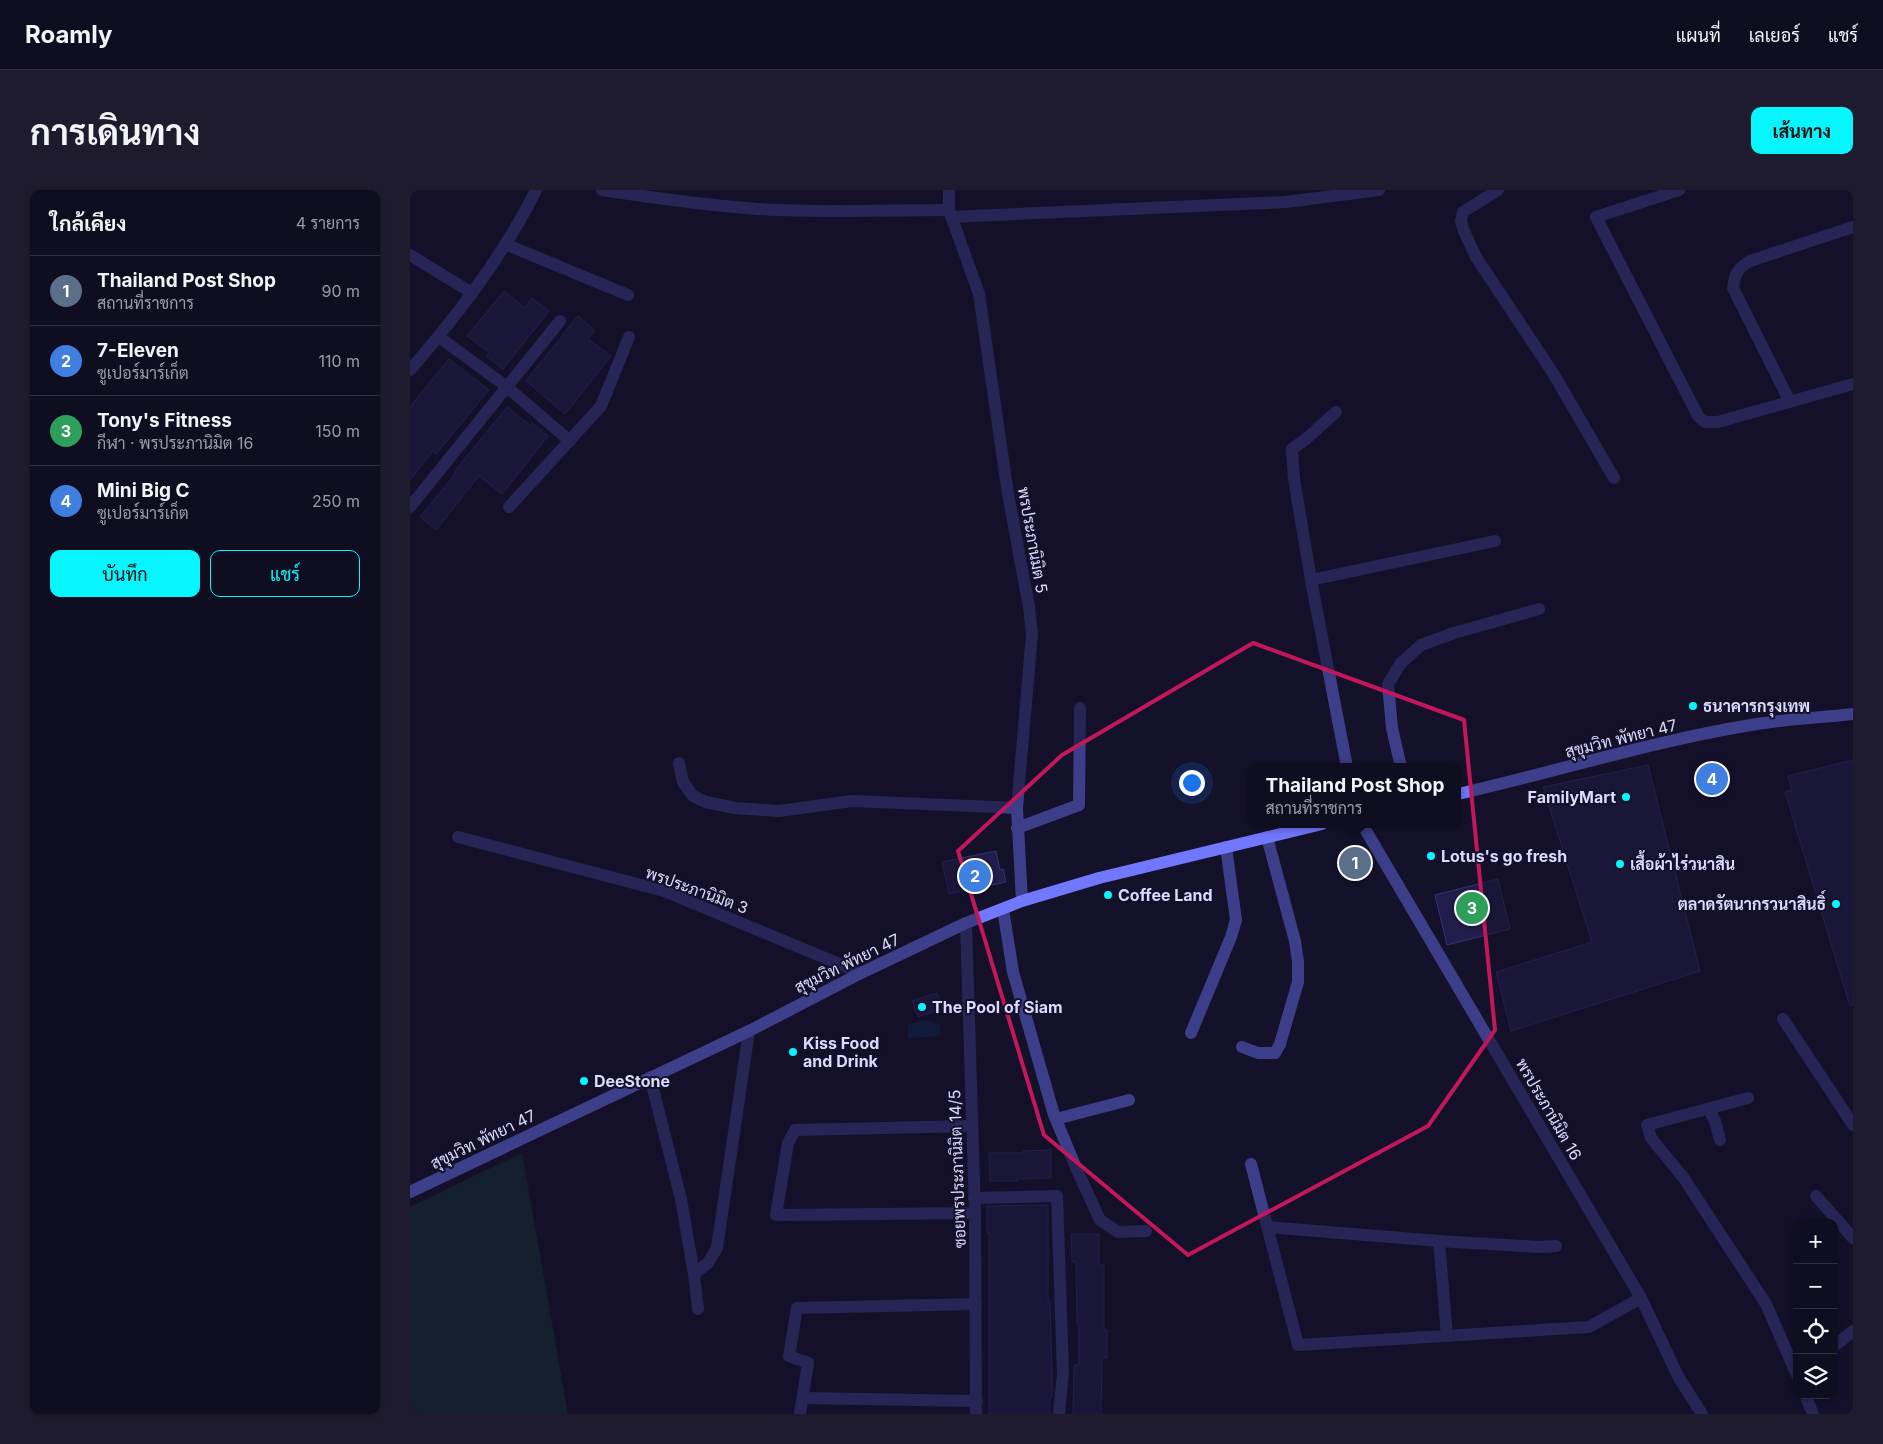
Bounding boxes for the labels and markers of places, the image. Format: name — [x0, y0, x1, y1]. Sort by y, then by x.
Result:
place label: ธนาคารกรุงเทพ — [1703, 696, 1810, 718]
marker: ธนาคารกรุงเทพ — [1687, 700, 1699, 712]
pin: 4 — [1696, 760, 1728, 798]
place label: FamilyMart — [1528, 787, 1616, 807]
marker: FamilyMart — [1620, 791, 1632, 803]
pin: 1 — [1339, 844, 1371, 882]
place label: Lotus's go fresh — [1441, 846, 1567, 866]
marker: Lotus's go fresh — [1425, 850, 1437, 862]
place label: เสื้อผ้าไร่วนาสิน — [1630, 850, 1735, 874]
pin: 2 — [959, 857, 991, 895]
marker: เสื้อผ้าไร่วนาสิน — [1614, 858, 1626, 870]
place label: Coffee Land — [1118, 885, 1213, 905]
marker: Coffee Land — [1102, 889, 1114, 901]
pin: 3 — [1456, 889, 1488, 927]
place label: ตลาดรัตนากรวนาสินธิ์ — [1678, 889, 1826, 914]
marker: ตลาดรัตนากรวนาสินธิ์ — [1830, 898, 1842, 910]
place label: The Pool of Siam — [932, 997, 1063, 1017]
marker: The Pool of Siam — [916, 1001, 928, 1013]
place label: Kiss Food and Drink — [803, 1033, 879, 1071]
marker: Kiss Food and Drink — [787, 1046, 799, 1058]
place label: DeeStone — [594, 1071, 670, 1091]
marker: DeeStone — [578, 1075, 590, 1087]

